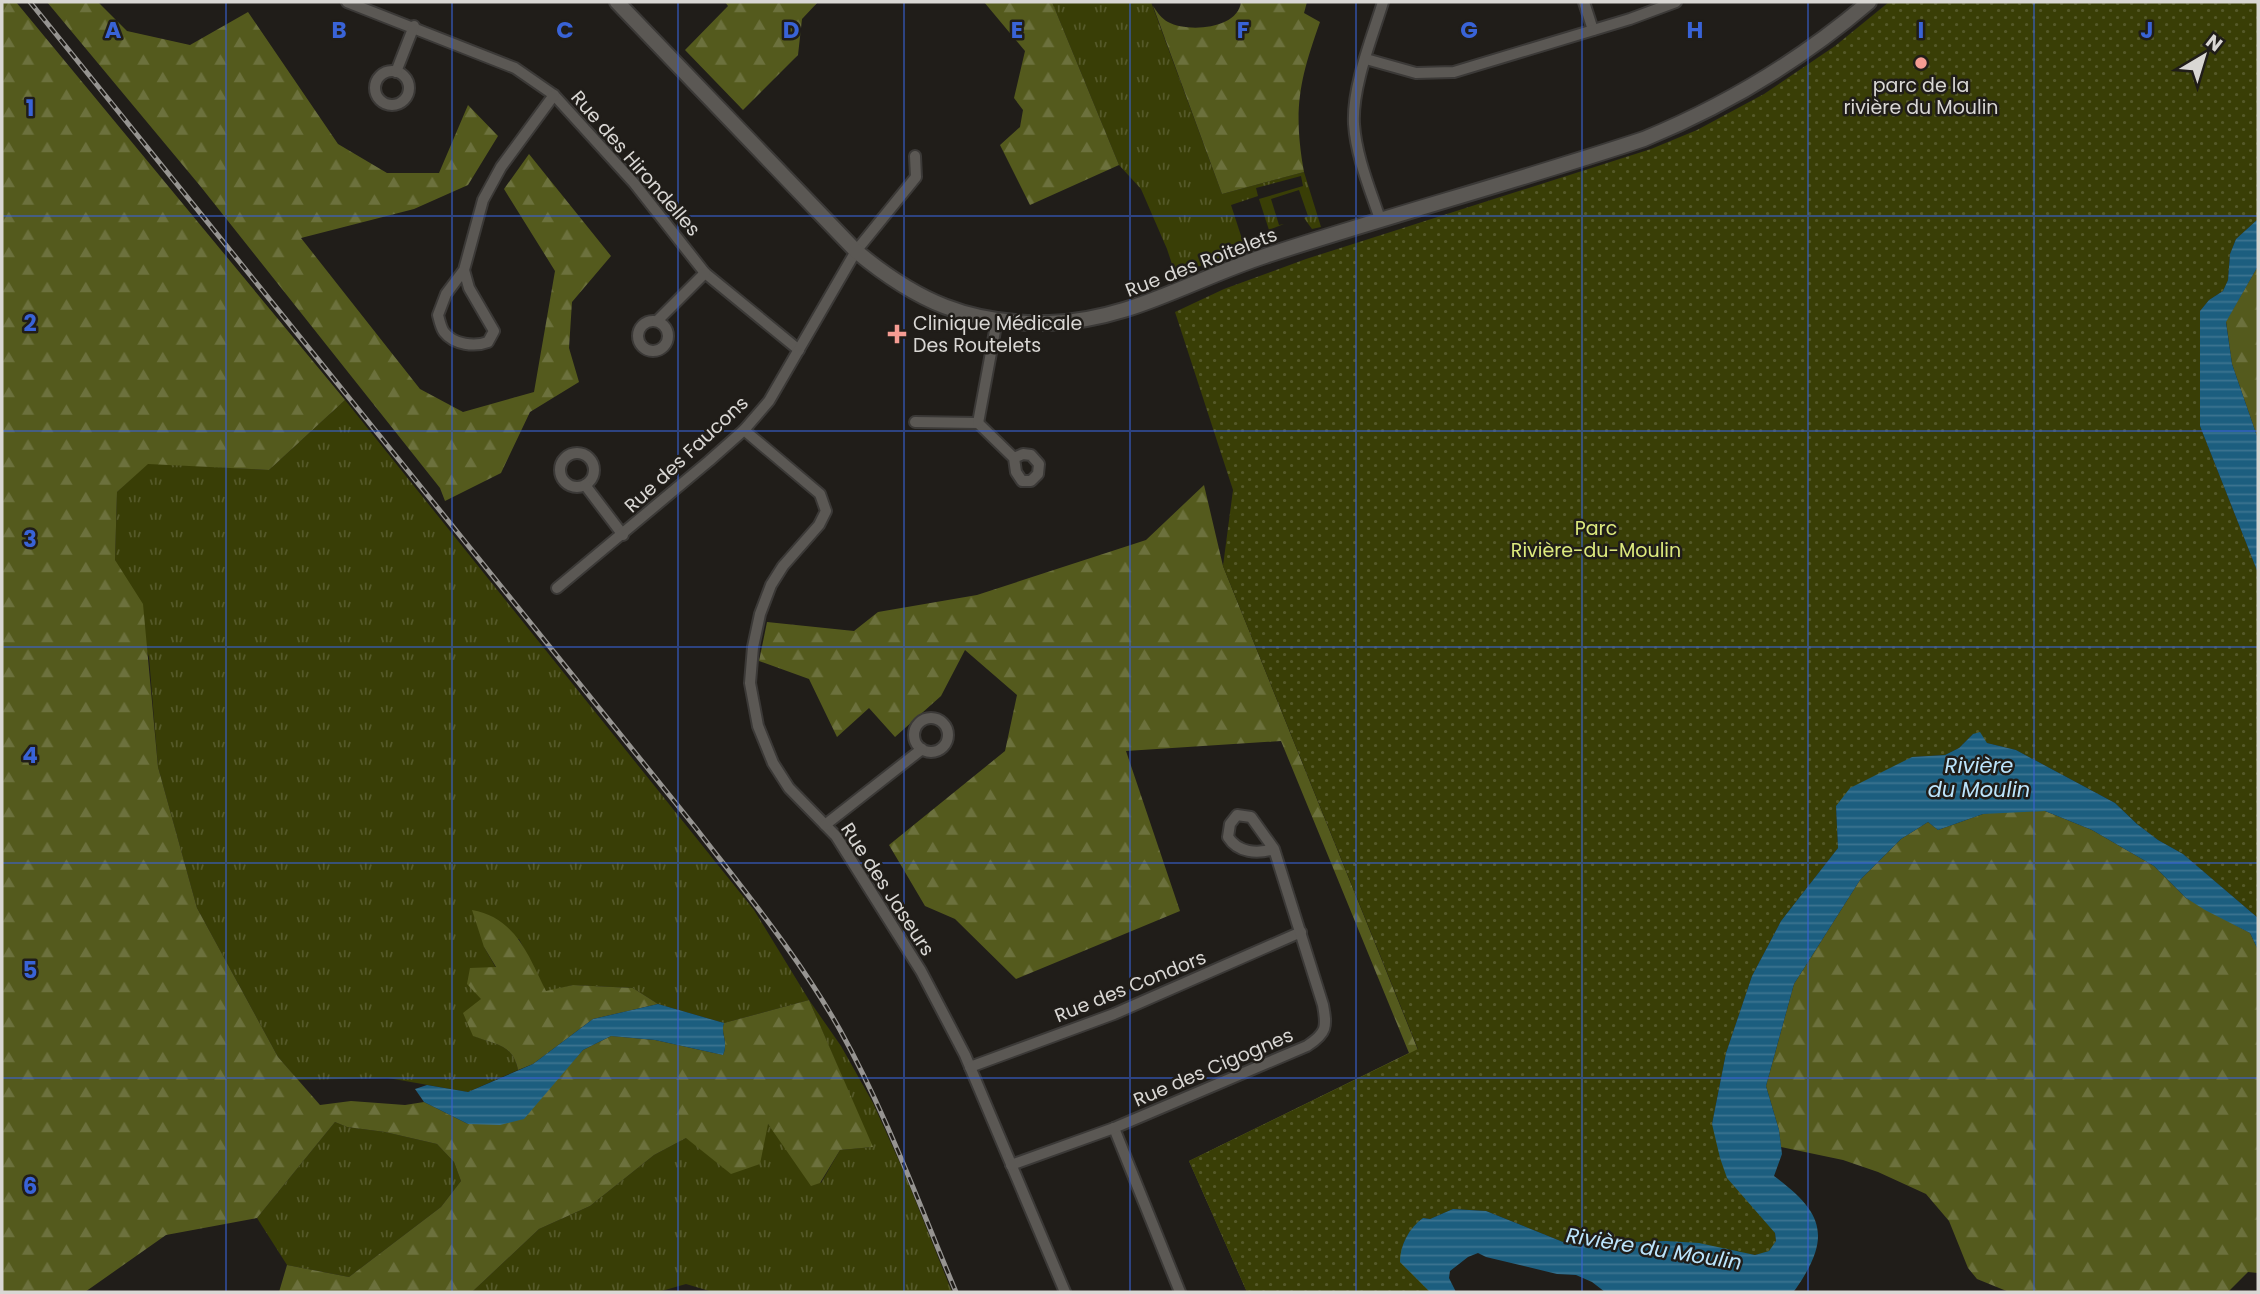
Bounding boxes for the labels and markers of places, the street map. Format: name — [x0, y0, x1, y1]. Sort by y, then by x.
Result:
marker: parc de la rivière du Moulin — [1913, 55, 1929, 71]
place label: parc de la rivière du Moulin — [1843, 72, 1999, 121]
place label: Clinique Médicale Des Routelets — [913, 310, 1082, 359]
marker: Clinique Médicale Des Routelets — [887, 324, 907, 344]

